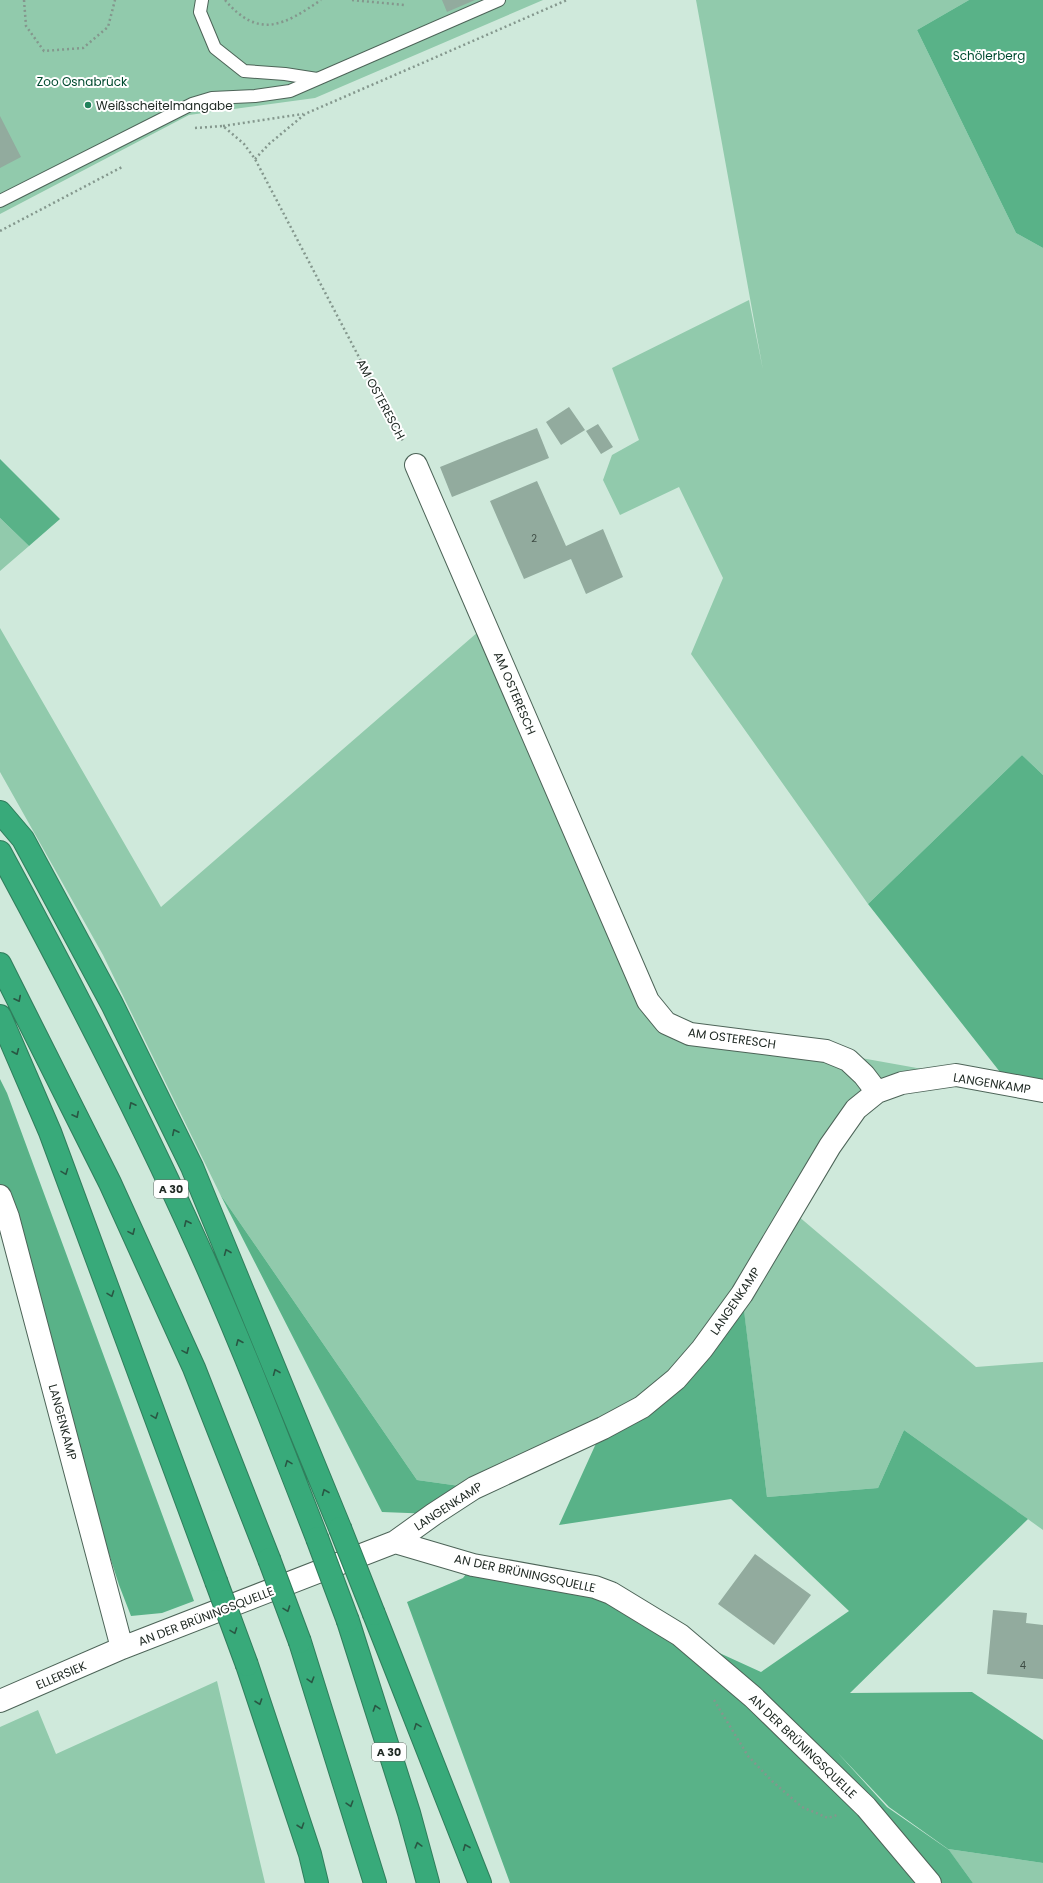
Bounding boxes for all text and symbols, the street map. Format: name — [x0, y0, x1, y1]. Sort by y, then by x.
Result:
park label: Schölerberg — [953, 47, 1025, 64]
park label: Zoo Osnabrück — [37, 73, 128, 90]
place label: Weißscheitelmangabe — [96, 97, 233, 114]
marker: Weißscheitelmangabe — [83, 100, 93, 110]
street label: AM OSTERESCH — [353, 356, 409, 442]
house number: 2 — [531, 531, 537, 546]
street label: AM OSTERESCH — [490, 649, 540, 737]
one-way arrow — [13, 994, 21, 1002]
street label: AM OSTERESCH — [687, 1023, 777, 1053]
one-way arrow — [11, 1049, 19, 1056]
street label: LANGENKAMP — [952, 1068, 1032, 1098]
one-way arrow — [129, 1102, 137, 1110]
one-way arrow — [71, 1111, 79, 1118]
one-way arrow — [172, 1129, 180, 1137]
one-way arrow — [61, 1169, 69, 1176]
road number: A 30 — [154, 1180, 188, 1198]
one-way arrow — [184, 1220, 192, 1227]
one-way arrow — [127, 1228, 135, 1236]
one-way arrow — [223, 1248, 231, 1255]
street label: LANGENKAMP — [706, 1264, 764, 1338]
one-way arrow — [106, 1291, 114, 1298]
one-way arrow — [235, 1339, 243, 1346]
one-way arrow — [181, 1346, 189, 1354]
one-way arrow — [273, 1369, 281, 1377]
street label: LANGENKAMP — [45, 1382, 81, 1462]
one-way arrow — [151, 1413, 159, 1420]
one-way arrow — [284, 1459, 292, 1466]
street label: LANGENKAMP — [411, 1478, 485, 1534]
one-way arrow — [322, 1489, 330, 1496]
street label: AN DER BRÜNINGSQUELLE — [453, 1550, 597, 1596]
street label: AN DER BRÜNINGSQUELLE — [136, 1582, 276, 1650]
one-way arrow — [283, 1606, 291, 1613]
one-way arrow — [229, 1627, 238, 1634]
street label: ELLERSIEK — [33, 1657, 89, 1693]
house number: 4 — [1020, 1658, 1026, 1673]
one-way arrow — [306, 1676, 315, 1683]
street label: AN DER BRÜNINGSQUELLE — [745, 1690, 861, 1802]
one-way arrow — [254, 1699, 263, 1706]
one-way arrow — [372, 1704, 380, 1711]
one-way arrow — [413, 1723, 421, 1730]
road number: A 30 — [372, 1743, 406, 1761]
one-way arrow — [345, 1800, 354, 1807]
one-way arrow — [296, 1822, 304, 1829]
one-way arrow — [414, 1842, 423, 1849]
one-way arrow — [462, 1843, 470, 1850]

